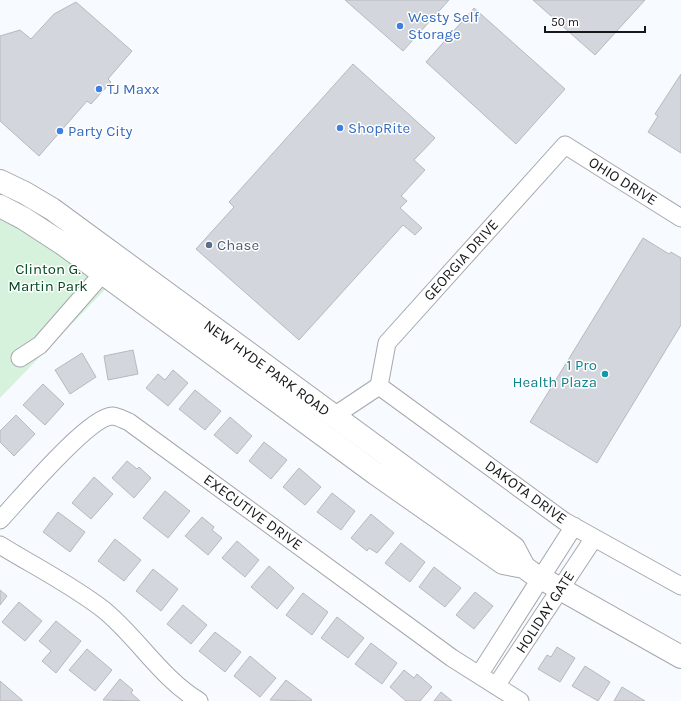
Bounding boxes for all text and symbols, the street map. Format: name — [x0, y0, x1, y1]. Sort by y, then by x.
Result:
place label: Westy Self Storage — [408, 8, 480, 43]
scale bar — [545, 8, 645, 34]
text: 50 m — [551, 15, 579, 29]
marker: Westy Self Storage — [395, 21, 405, 31]
place label: TJ Maxx — [107, 80, 160, 98]
marker: TJ Maxx — [94, 84, 104, 94]
place label: ShopRite — [348, 119, 410, 137]
place label: Party City — [68, 122, 132, 140]
marker: ShopRite — [335, 123, 345, 133]
marker: Party City — [55, 126, 65, 136]
street label: OHIO DRIVE — [585, 153, 661, 209]
street label: GEORGIA DRIVE — [420, 216, 502, 304]
place label: Chase — [217, 236, 259, 254]
marker: Chase — [204, 240, 214, 250]
park label: Clinton G. Martin Park — [8, 260, 88, 295]
street label: NEW HYDE PARK ROAD — [200, 316, 334, 420]
place label: 1 Pro Health Plaza — [512, 356, 597, 391]
marker: 1 Pro Health Plaza — [600, 369, 610, 379]
street label: DAKOTA DRIVE — [482, 456, 570, 528]
street label: EXECUTIVE DRIVE — [200, 470, 306, 554]
street label: HOLIDAY GATE — [512, 567, 578, 657]

